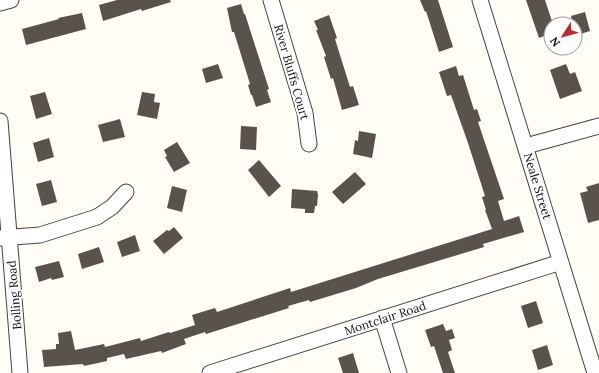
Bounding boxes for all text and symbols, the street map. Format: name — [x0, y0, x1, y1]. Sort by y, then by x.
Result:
north arrow — [543, 16, 583, 56]
street label: River Bluffs Court — [271, 22, 313, 122]
text: N — [546, 34, 563, 49]
street label: Neale Street — [521, 151, 555, 221]
street label: Bolling Road — [4, 260, 24, 330]
street label: Montclair Road — [342, 298, 428, 338]

